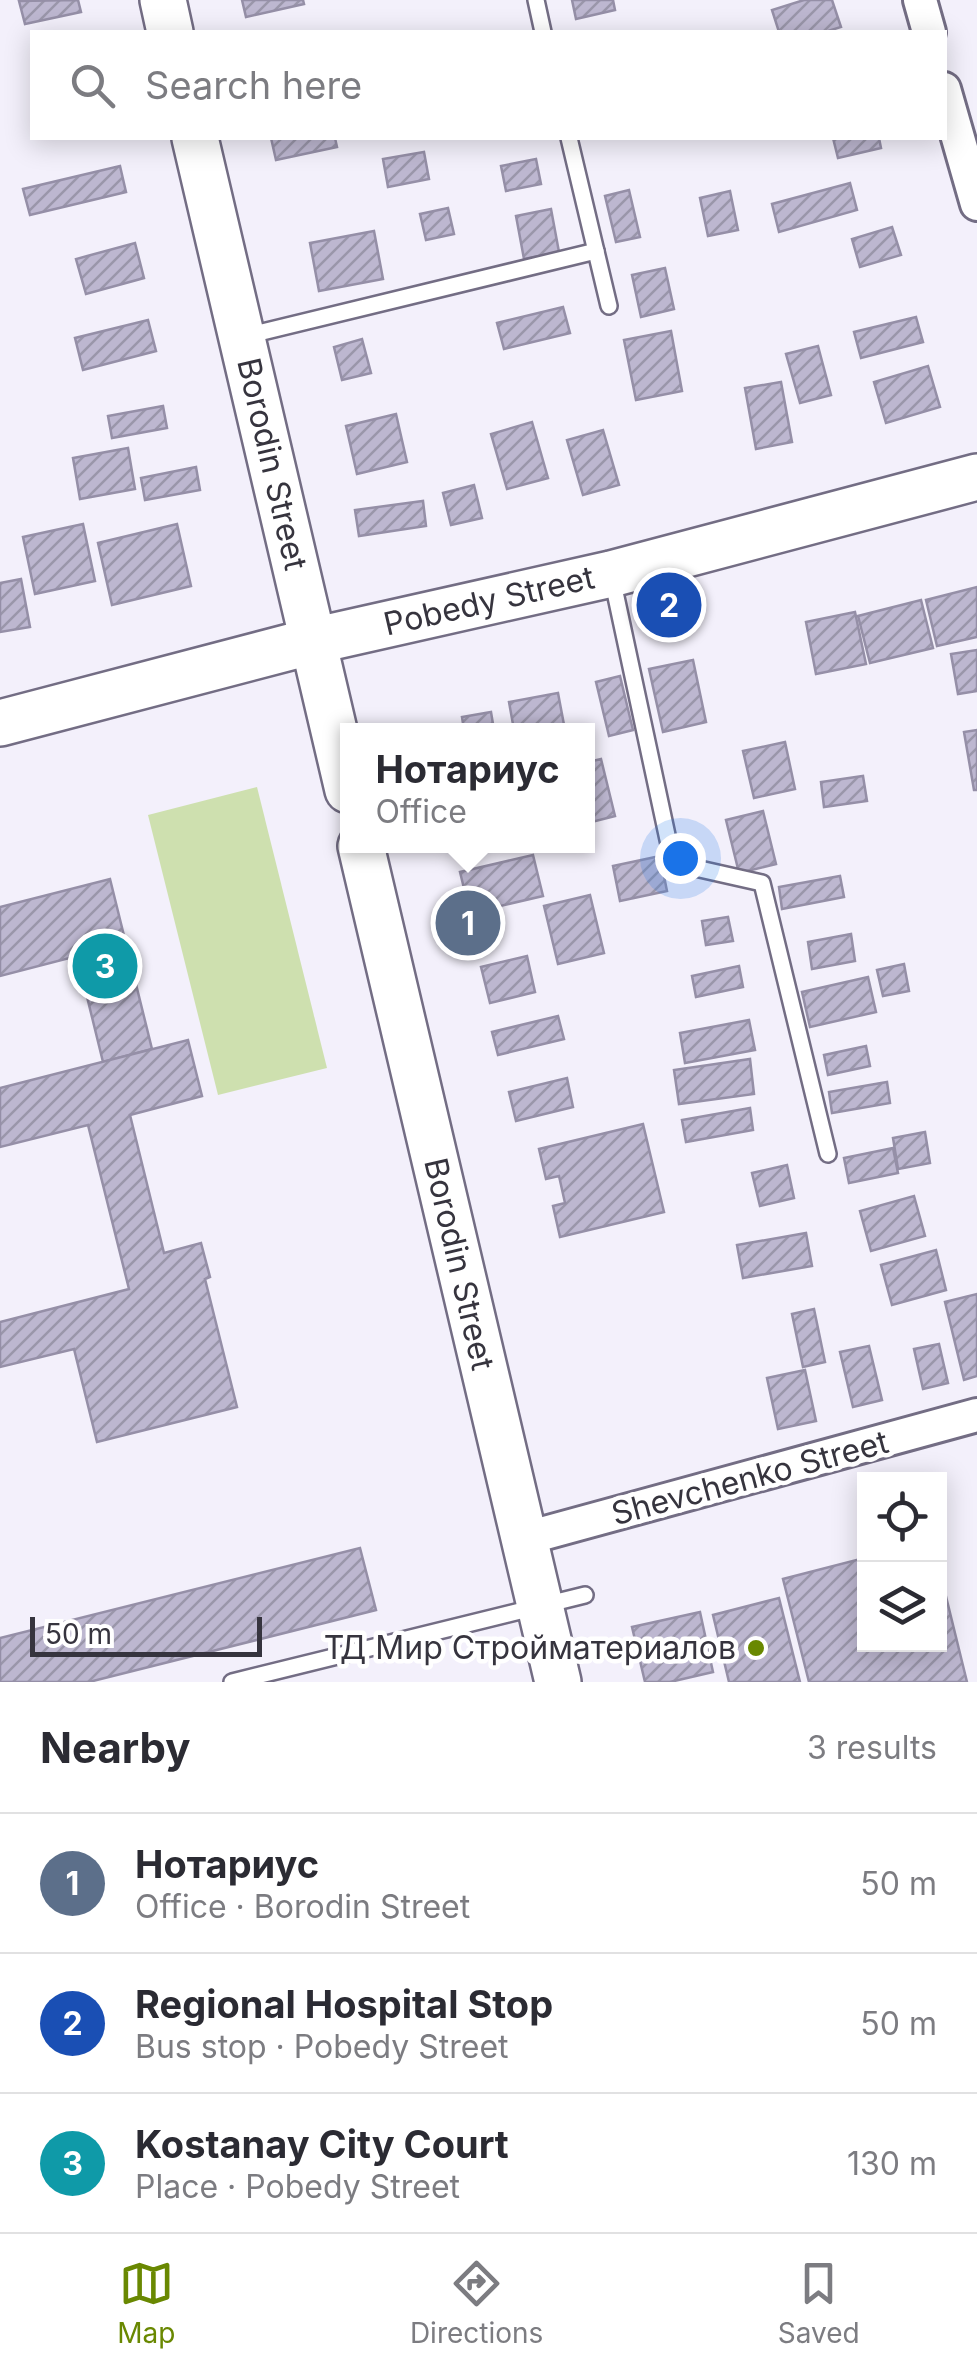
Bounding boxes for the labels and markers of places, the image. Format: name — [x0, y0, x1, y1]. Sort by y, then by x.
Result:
pin: 2 — [636, 568, 702, 642]
pin: 1 — [436, 886, 500, 960]
pin: 3 — [72, 928, 138, 1004]
place label: ТД Мир Стройматериалов — [324, 1628, 736, 1667]
marker: ТД Мир Стройматериалов — [745, 1637, 767, 1659]

